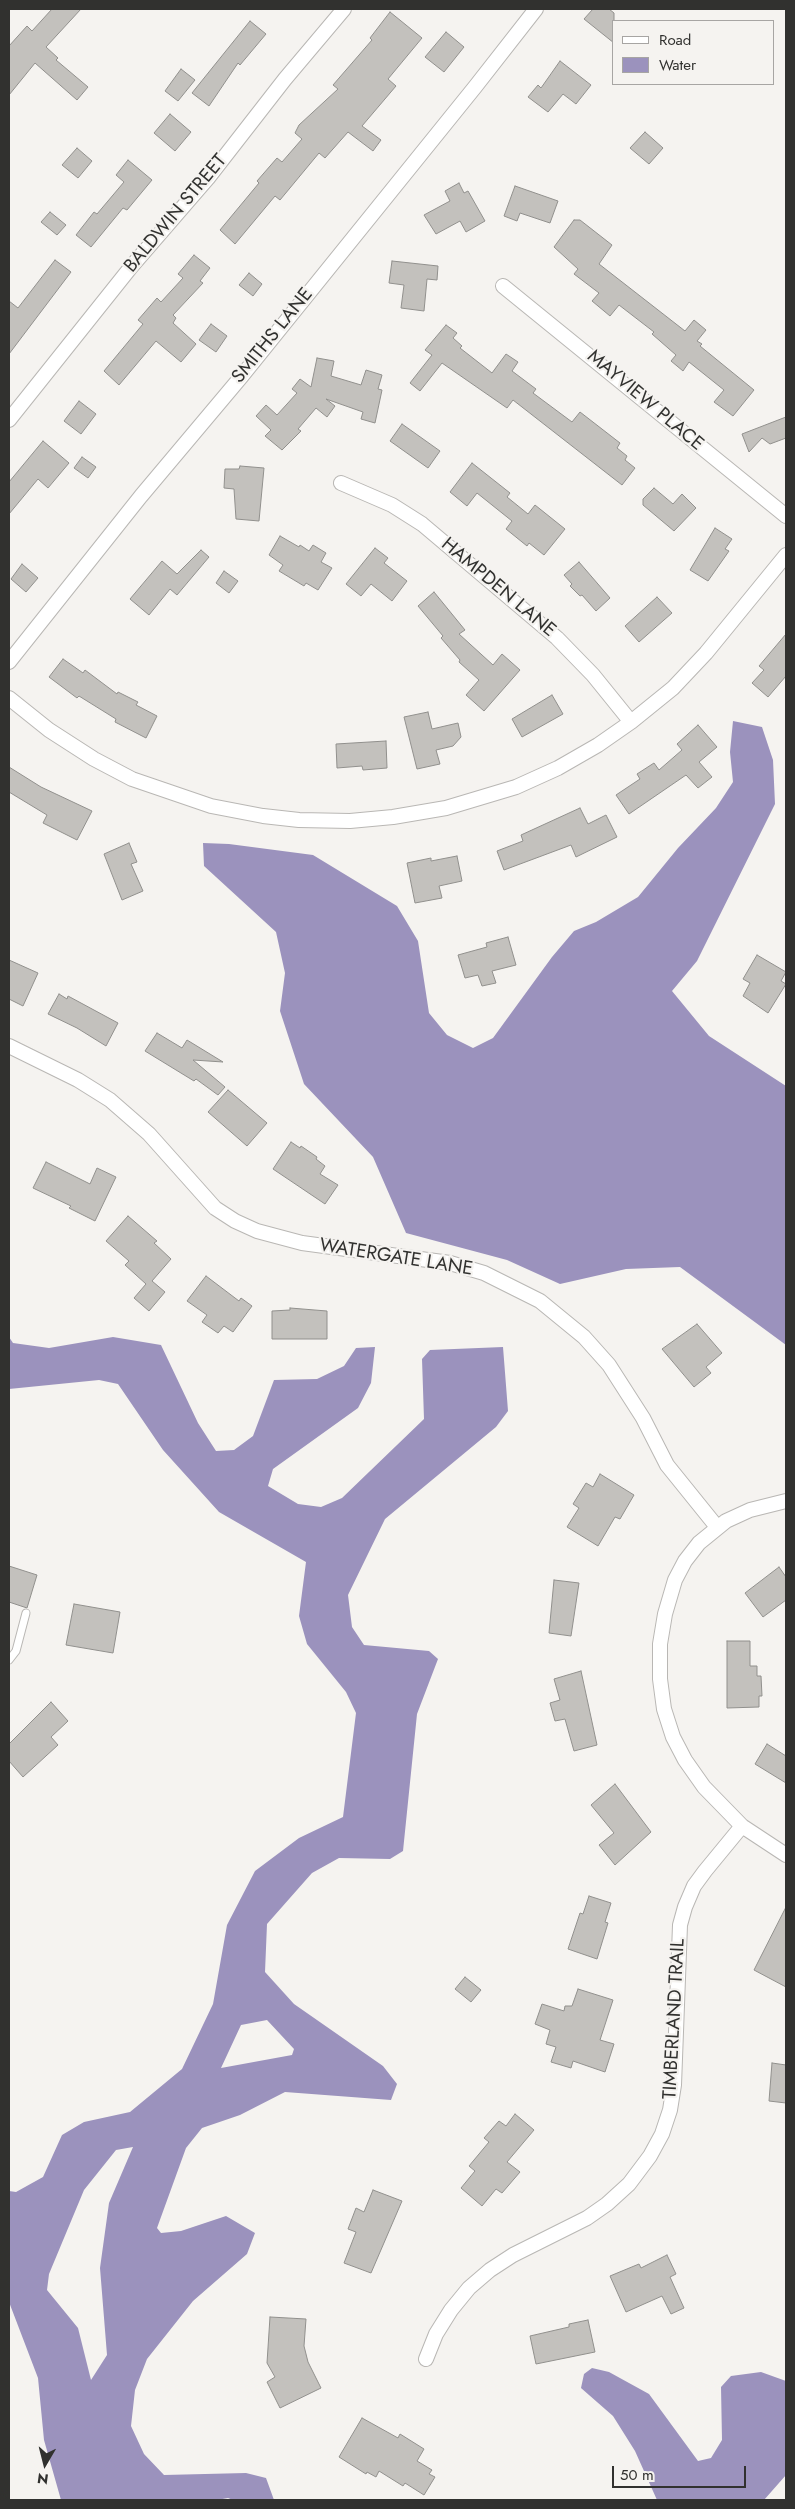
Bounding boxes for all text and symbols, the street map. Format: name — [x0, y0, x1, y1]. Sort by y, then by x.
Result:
legend — [612, 20, 775, 85]
text: Road — [659, 29, 691, 51]
text: Water — [659, 54, 696, 76]
street label: BALDWIN STREET — [120, 150, 232, 278]
street label: SMITHS LANE — [228, 284, 318, 388]
street label: MAYVIEW PLACE — [582, 346, 708, 456]
street label: HAMPDEN LANE — [436, 533, 560, 643]
street label: WATERGATE LANE — [318, 1235, 474, 1281]
street label: TIMBERLAND TRAIL — [659, 1938, 691, 2100]
north arrow — [20, 2439, 70, 2489]
scale bar — [615, 2456, 749, 2488]
text: 50 m — [620, 2464, 654, 2486]
text: N — [36, 2468, 50, 2490]

